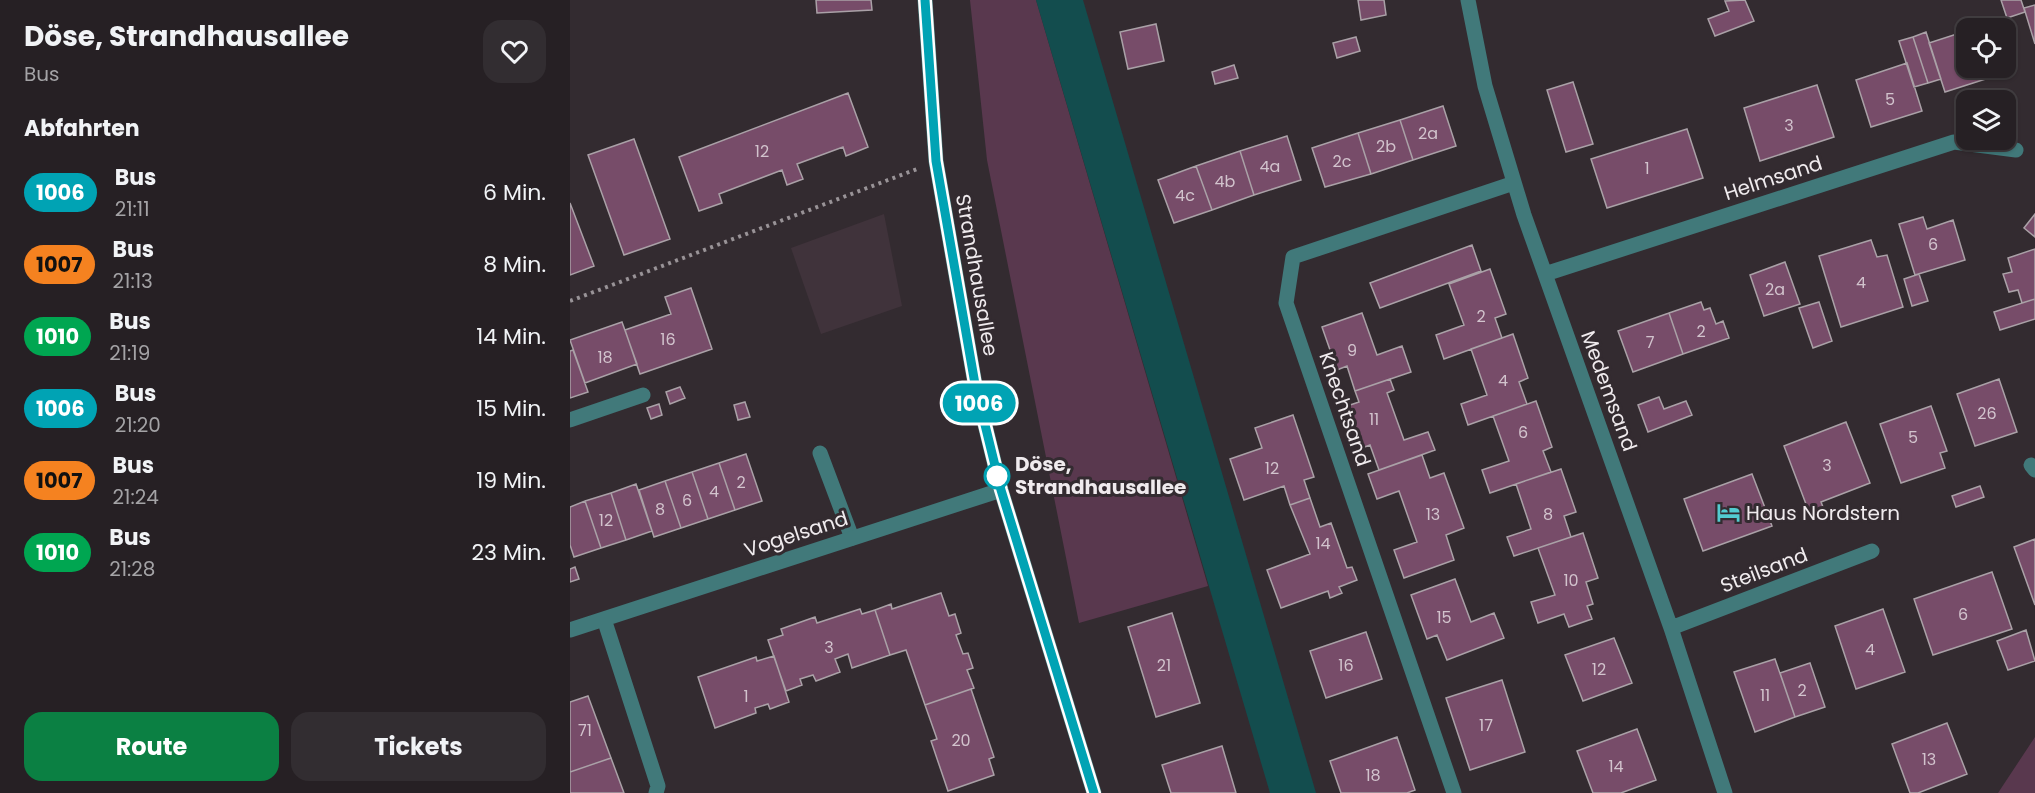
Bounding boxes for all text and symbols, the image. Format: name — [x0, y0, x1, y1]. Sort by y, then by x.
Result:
text: Döse, Strandhausallee — [24, 17, 349, 56]
map controls — [1956, 18, 2016, 150]
button: locate — [1956, 18, 2016, 78]
button: heart — [483, 20, 546, 83]
text: Bus — [24, 60, 60, 88]
house number: 5 — [1885, 88, 1895, 111]
button: layers — [1956, 90, 2016, 150]
text: Abfahrten — [24, 113, 140, 144]
house number: 3 — [1784, 114, 1794, 137]
house number: 2a — [1418, 122, 1438, 145]
house number: 2b — [1376, 135, 1396, 158]
house number: 12 — [755, 140, 769, 163]
street label: Helmsand — [1720, 149, 1826, 207]
house number: 2c — [1333, 150, 1352, 173]
house number: 4a — [1260, 155, 1280, 178]
house number: 1 — [1644, 157, 1650, 180]
text: Bus — [115, 162, 156, 193]
house number: 4b — [1215, 170, 1236, 193]
text: 6 Min. — [483, 177, 546, 208]
text: 1006 — [36, 178, 85, 207]
house number: 4c — [1175, 184, 1195, 207]
street label: Strandhausallee — [949, 192, 1005, 358]
text: 21:11 — [115, 195, 150, 223]
house number: 6 — [1928, 233, 1938, 256]
text: Bus — [113, 234, 154, 265]
text: 8 Min. — [483, 249, 546, 280]
text: 1007 — [36, 250, 83, 279]
text: 21:13 — [113, 267, 153, 295]
house number: 4 — [1856, 271, 1866, 294]
house number: 2a — [1765, 278, 1785, 301]
house number: 2 — [1476, 305, 1486, 328]
text: Bus — [109, 306, 151, 337]
house number: 2 — [1696, 320, 1706, 343]
text: 14 Min. — [476, 321, 546, 352]
text: 1010 — [36, 322, 79, 351]
street label: Medemsand — [1574, 327, 1644, 455]
house number: 16 — [660, 328, 676, 351]
house number: 7 — [1646, 331, 1655, 354]
text: 21:19 — [109, 339, 150, 367]
house number: 9 — [1347, 339, 1357, 362]
house number: 18 — [597, 346, 613, 369]
street label: Knechtsand — [1312, 348, 1378, 470]
house number: 4 — [1498, 369, 1508, 392]
text: Bus — [115, 378, 156, 409]
line badge: 1006 — [937, 384, 1021, 422]
text: 1006 — [955, 389, 1003, 418]
text: 15 Min. — [476, 393, 546, 424]
text: 1006 — [36, 394, 85, 423]
house number: 26 — [1977, 402, 1997, 425]
house number: 11 — [1369, 408, 1379, 431]
text: 21:20 — [115, 411, 161, 439]
house number: 6 — [1518, 421, 1528, 444]
house number: 5 — [1908, 426, 1918, 449]
text: Bus — [113, 450, 154, 481]
place label: Döse, Strandhausallee — [1015, 450, 1186, 501]
house number: 3 — [1822, 454, 1832, 477]
house number: 12 — [1265, 457, 1279, 480]
marker: Döse, Strandhausallee — [984, 463, 1010, 489]
text: 19 Min. — [476, 465, 546, 496]
text: 1007 — [36, 466, 83, 495]
house number: 2 — [736, 471, 746, 494]
house number: 4 — [709, 480, 719, 503]
text: 21:24 — [113, 483, 159, 511]
house number: 6 — [682, 489, 692, 512]
house number: 8 — [655, 498, 665, 521]
place label: Haus Nordstern — [1746, 499, 1900, 527]
hotel icon: Haus Nordstern — [1715, 500, 1741, 526]
house number: 13 — [1426, 503, 1440, 526]
house number: 8 — [1543, 503, 1553, 526]
street label: Vogelsand — [741, 504, 851, 564]
house number: 12 — [599, 509, 613, 532]
text: Bus — [109, 522, 151, 553]
house number: 14 — [1315, 532, 1331, 555]
text: 23 Min. — [471, 537, 546, 568]
text: 1010 — [36, 538, 79, 567]
street label: Steilsand — [1716, 541, 1812, 599]
text: 21:28 — [109, 555, 155, 583]
house number: 10 — [1563, 569, 1579, 592]
house number: 6 — [1958, 603, 1968, 626]
house number: 15 — [1436, 606, 1452, 629]
house number: 3 — [824, 636, 834, 659]
house number: 4 — [1865, 638, 1875, 661]
house number: 21 — [1157, 654, 1171, 677]
house number: 16 — [1338, 654, 1354, 677]
house number: 12 — [1592, 658, 1606, 681]
house number: 2 — [1797, 679, 1807, 702]
house number: 11 — [1760, 684, 1770, 707]
house number: 1 — [743, 685, 749, 708]
button: Route — [24, 712, 279, 781]
button: Tickets — [291, 712, 546, 781]
house number: 17 — [1479, 714, 1493, 737]
house number: 71 — [578, 719, 592, 742]
house number: 20 — [951, 729, 971, 752]
house number: 13 — [1922, 748, 1936, 771]
house number: 14 — [1608, 755, 1624, 778]
house number: 18 — [1365, 764, 1381, 787]

